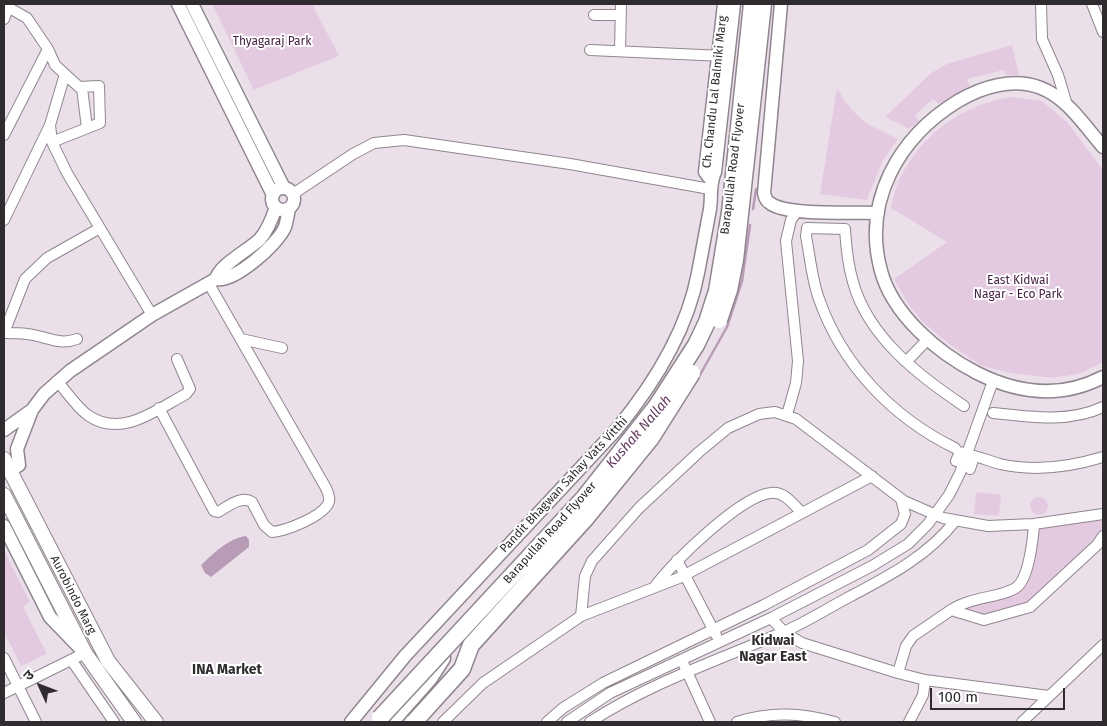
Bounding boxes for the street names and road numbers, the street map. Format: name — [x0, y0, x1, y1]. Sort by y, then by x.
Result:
street label: Ch. Chandu Lal Balmiki Marg — [700, 15, 730, 169]
street label: Barapullah Road Flyover — [718, 102, 748, 236]
street label: Pandit Bhagwan Sahay Vats Vitthi — [497, 414, 631, 556]
street label: Barapullah Road Flyover — [500, 479, 600, 587]
street label: Aurobindo Marg — [47, 553, 99, 637]

